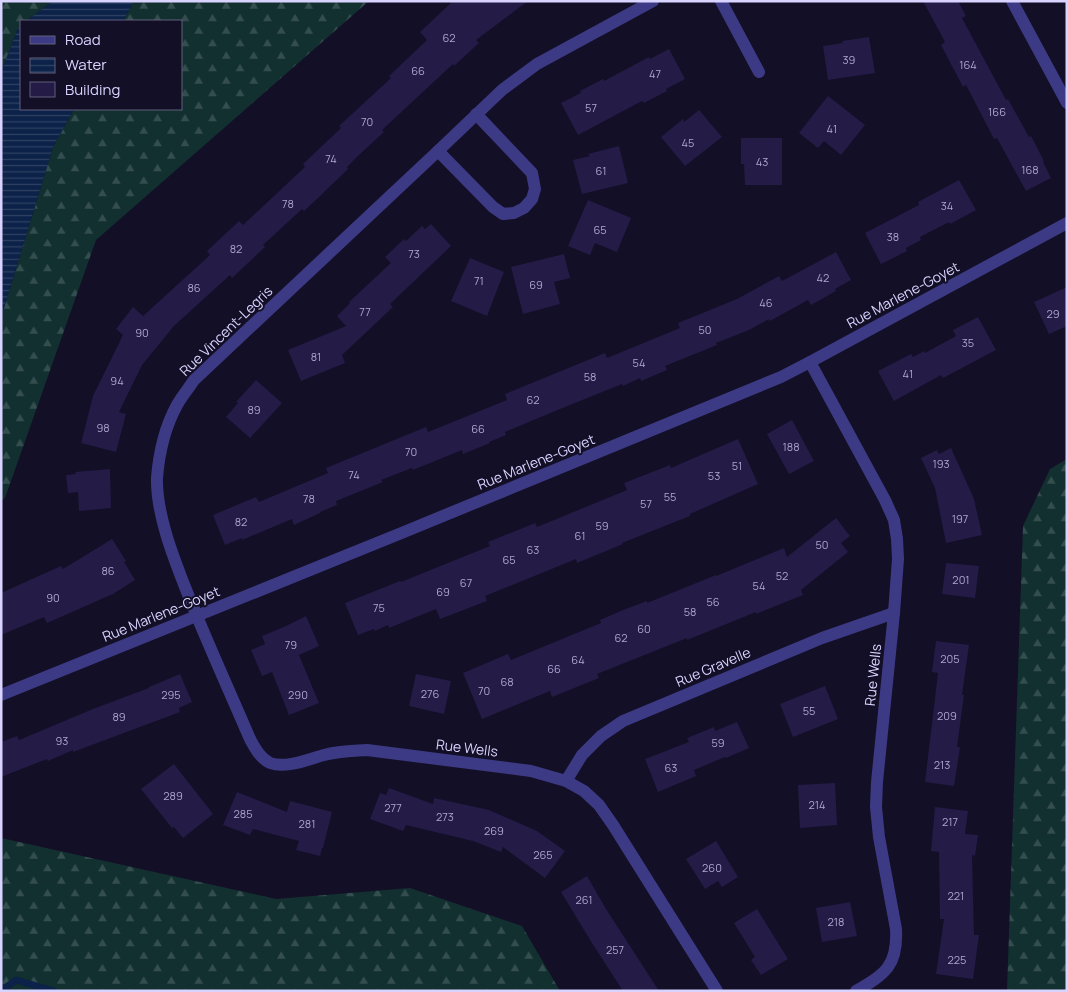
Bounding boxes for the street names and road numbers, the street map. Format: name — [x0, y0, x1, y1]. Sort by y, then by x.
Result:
street label: Rue Marlene-Goyet — [843, 257, 963, 332]
street label: Rue Vincent-Legris — [175, 281, 276, 380]
street label: Rue Marlene-Goyet — [474, 429, 598, 494]
street label: Rue Marlene-Goyet — [99, 581, 223, 646]
street label: Rue Gravelle — [672, 642, 753, 691]
street label: Rue Wells — [860, 643, 885, 707]
street label: Rue Wells — [435, 734, 499, 761]

